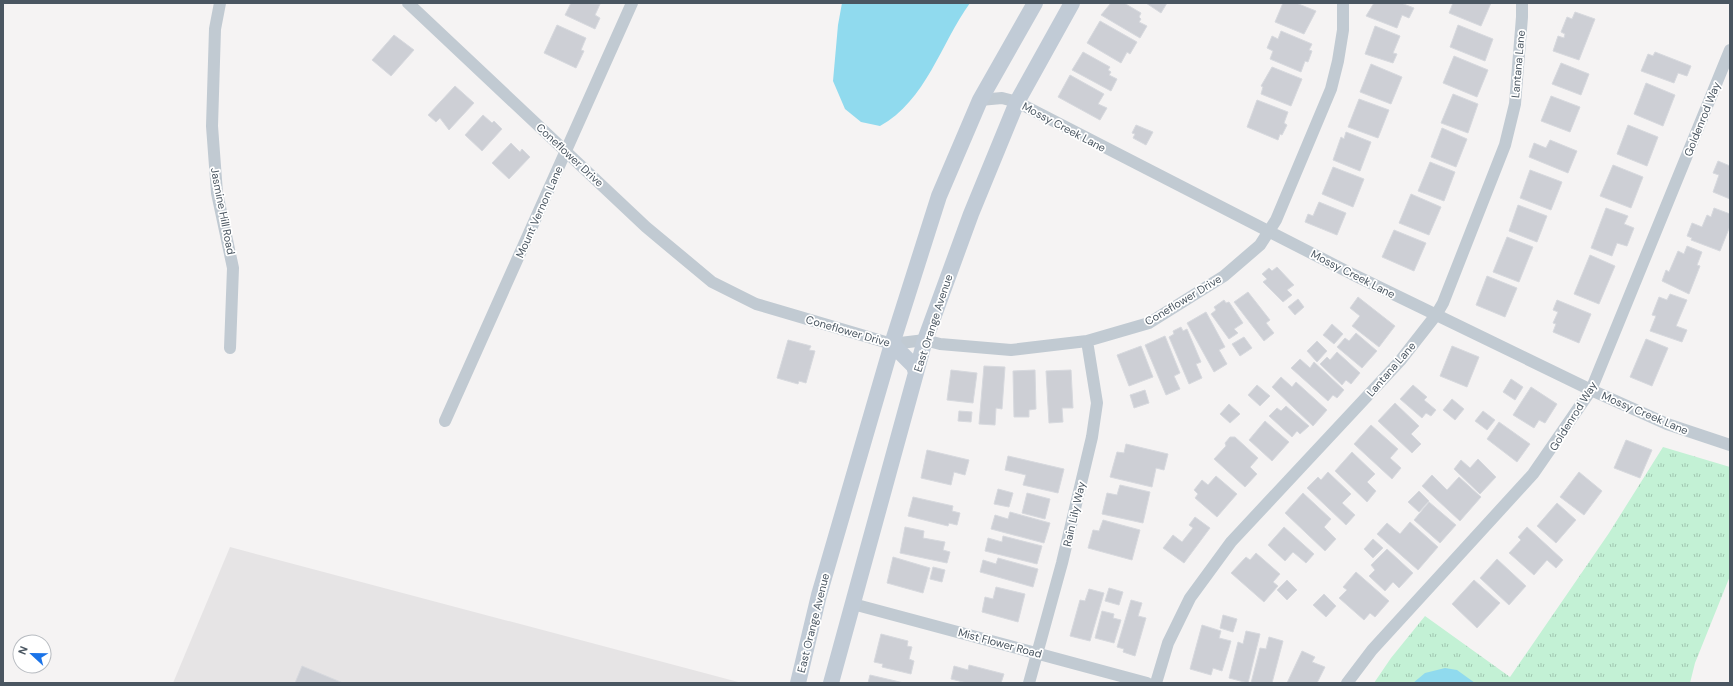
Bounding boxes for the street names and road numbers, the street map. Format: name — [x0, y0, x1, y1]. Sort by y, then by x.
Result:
street label: Lantana Lane — [1508, 30, 1528, 98]
street label: Goldenrod Way — [1681, 80, 1723, 158]
street label: Mossy Creek Lane — [1020, 99, 1108, 155]
street label: Coneflower Drive — [533, 120, 607, 190]
street label: Mount Vernon Lane — [512, 164, 566, 260]
street label: Jasmine Hill Road — [208, 166, 238, 256]
street label: Mossy Creek Lane — [1309, 247, 1397, 301]
street label: East Orange Avenue — [911, 272, 955, 374]
street label: Coneflower Drive — [1142, 272, 1224, 328]
street label: Coneflower Drive — [804, 312, 892, 350]
street label: Lantana Lane — [1363, 339, 1419, 399]
street label: Goldenrod Way — [1546, 379, 1600, 453]
street label: Mossy Creek Lane — [1600, 388, 1690, 438]
street label: Rain Lily Way — [1060, 480, 1088, 548]
street label: East Orange Avenue — [794, 572, 832, 674]
street label: Mist Flower Road — [957, 625, 1043, 661]

